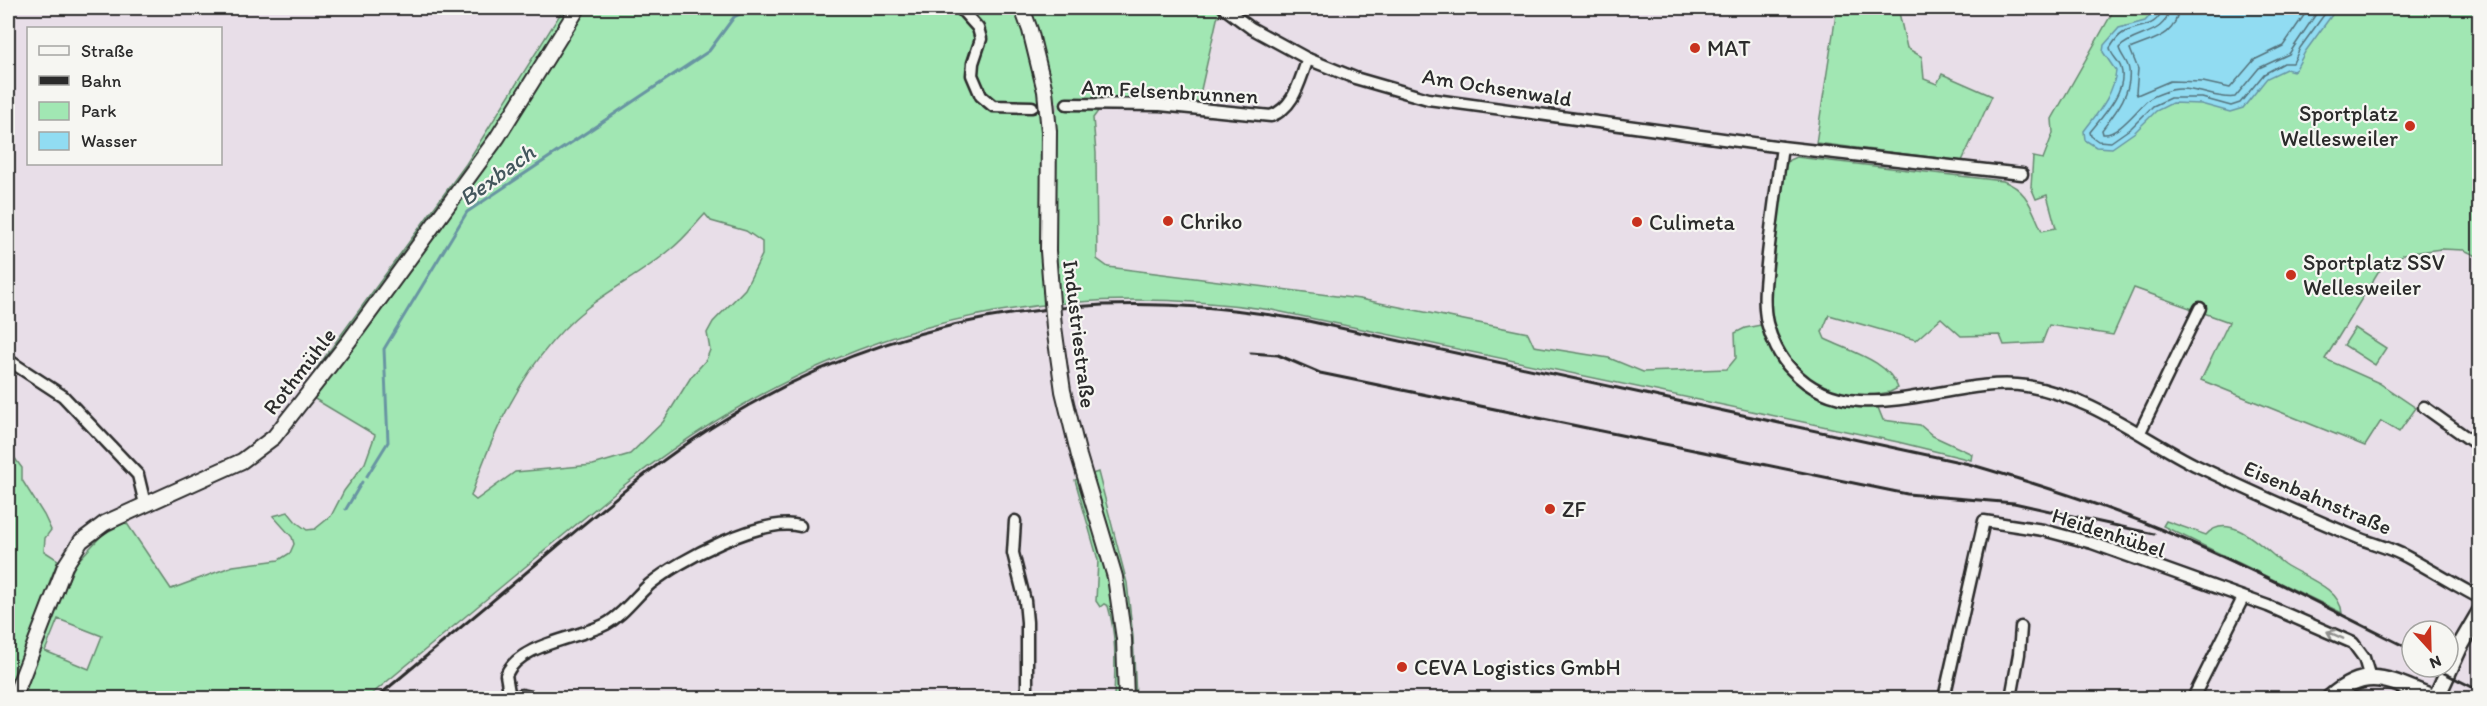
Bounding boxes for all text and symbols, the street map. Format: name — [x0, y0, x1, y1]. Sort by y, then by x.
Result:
legend — [27, 27, 222, 165]
place label: MAT — [1707, 35, 1751, 62]
text: Straße — [81, 40, 134, 62]
marker: MAT — [1688, 41, 1702, 55]
street label: Am Ochsenwald — [1420, 62, 1574, 113]
text: Bahn — [81, 70, 122, 92]
street label: Am Felsenbrunnen — [1081, 73, 1260, 110]
text: Park — [81, 100, 116, 122]
place label: Sportplatz Wellesweiler — [2280, 100, 2398, 152]
marker: Sportplatz Wellesweiler — [2403, 119, 2417, 133]
text: Wasser — [81, 130, 138, 152]
water label: Bexbach — [453, 137, 541, 212]
place label: Chriko — [1180, 208, 1242, 235]
place label: Culimeta — [1649, 209, 1736, 236]
marker: Chriko — [1161, 214, 1175, 228]
marker: Culimeta — [1630, 215, 1644, 229]
place label: Sportplatz SSV Wellesweiler — [2303, 249, 2445, 301]
street label: Industriestraße — [1057, 258, 1102, 410]
marker: Sportplatz SSV Wellesweiler — [2284, 268, 2298, 282]
street label: Rothmühle — [257, 322, 342, 420]
street label: Eisenbahnstraße — [2240, 454, 2396, 541]
place label: ZF — [1562, 496, 1587, 523]
street label: Heidenhübel — [2049, 501, 2169, 564]
marker: ZF — [1543, 502, 1557, 516]
north arrow — [2400, 619, 2460, 679]
one-way arrow — [2327, 629, 2345, 640]
text: N — [2427, 652, 2444, 673]
place label: CEVA Logistics GmbH — [1414, 654, 1621, 681]
marker: CEVA Logistics GmbH — [1395, 660, 1409, 674]

